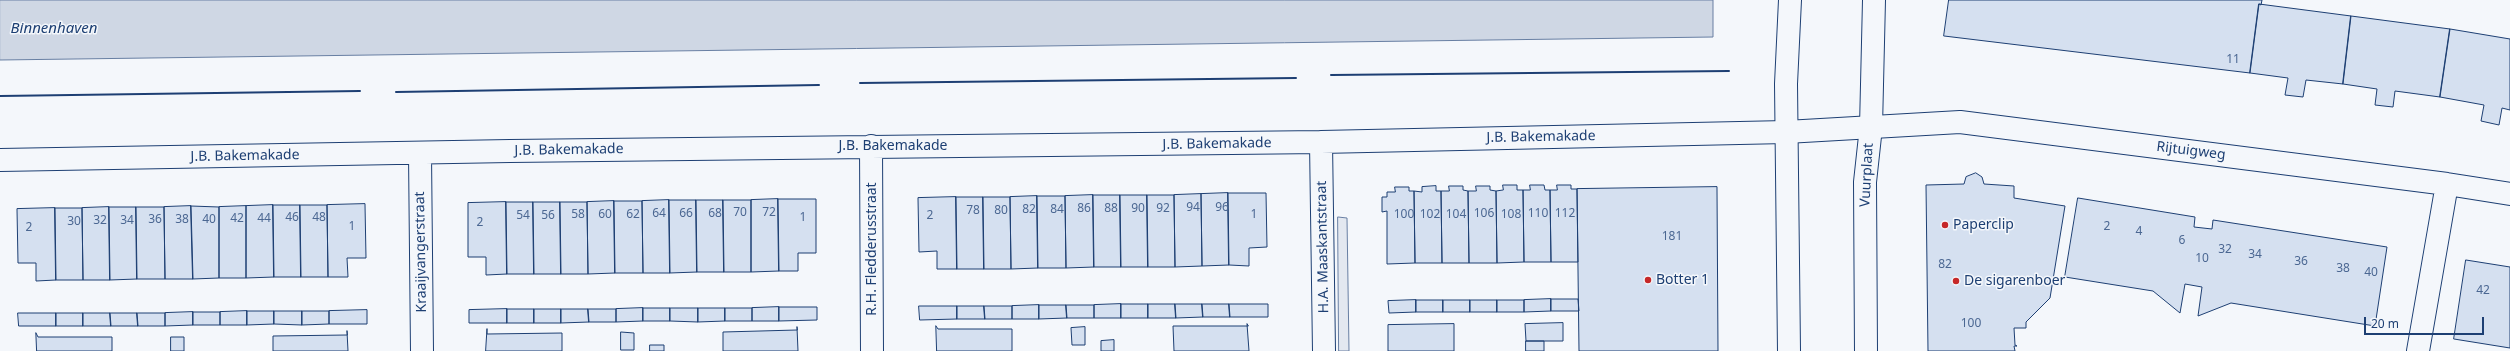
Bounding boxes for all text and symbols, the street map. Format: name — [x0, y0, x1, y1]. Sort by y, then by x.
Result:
water label: Binnenhaven — [11, 20, 97, 38]
house number: 11 — [2226, 53, 2240, 67]
street label: J.B. Bakemakade — [1486, 128, 1596, 146]
street label: J.B. Bakemakade — [1162, 135, 1272, 153]
street label: J.B. Bakemakade — [838, 138, 948, 154]
street label: Rijtuigweg — [2156, 138, 2226, 164]
street label: J.B. Bakemakade — [514, 141, 624, 159]
street label: Vuurplaat — [1857, 142, 1877, 208]
street label: J.B. Bakemakade — [190, 147, 300, 165]
street label: H.A. Maaskantstraat — [1313, 181, 1333, 313]
street label: R.H. Fledderusstraat — [864, 182, 880, 316]
street label: Kraaijvangerstraat — [412, 191, 430, 313]
house number: 94 — [1186, 201, 1200, 215]
house number: 96 — [1215, 201, 1229, 215]
house number: 86 — [1077, 202, 1091, 216]
house number: 88 — [1104, 202, 1118, 216]
house number: 90 — [1131, 202, 1145, 216]
house number: 92 — [1156, 202, 1170, 216]
house number: 82 — [1022, 203, 1036, 217]
house number: 84 — [1050, 203, 1064, 217]
house number: 78 — [966, 204, 980, 218]
house number: 80 — [994, 204, 1008, 218]
house number: 70 — [733, 206, 747, 220]
house number: 72 — [762, 206, 776, 220]
house number: 64 — [652, 207, 666, 221]
house number: 66 — [679, 207, 693, 221]
house number: 68 — [708, 207, 722, 221]
house number: 106 — [1474, 207, 1494, 221]
house number: 110 — [1528, 207, 1548, 221]
house number: 112 — [1555, 207, 1575, 221]
house number: 58 — [571, 208, 585, 222]
house number: 60 — [598, 208, 612, 222]
house number: 62 — [626, 208, 640, 222]
house number: 1 — [1251, 208, 1257, 222]
house number: 100 — [1394, 208, 1414, 222]
house number: 102 — [1420, 208, 1440, 222]
house number: 104 — [1446, 208, 1466, 222]
house number: 108 — [1501, 208, 1521, 222]
house number: 54 — [516, 209, 530, 223]
house number: 56 — [541, 209, 555, 223]
house number: 2 — [927, 209, 933, 223]
house number: 46 — [285, 211, 299, 225]
house number: 48 — [312, 211, 326, 225]
house number: 1 — [800, 211, 806, 225]
house number: 42 — [230, 212, 244, 226]
house number: 44 — [257, 212, 271, 226]
house number: 36 — [148, 213, 162, 227]
house number: 38 — [175, 213, 189, 227]
house number: 40 — [202, 213, 216, 227]
house number: 32 — [93, 214, 107, 228]
house number: 34 — [120, 214, 134, 228]
house number: 30 — [67, 215, 81, 229]
house number: 2 — [477, 216, 483, 230]
place label: Paperclip — [1953, 217, 2014, 233]
house number: 1 — [349, 220, 355, 234]
marker: Paperclip — [1940, 220, 1950, 230]
house number: 2 — [2104, 220, 2110, 234]
house number: 2 — [26, 221, 32, 235]
house number: 4 — [2136, 225, 2142, 239]
house number: 181 — [1662, 230, 1682, 244]
house number: 6 — [2179, 234, 2185, 248]
house number: 32 — [2218, 243, 2232, 257]
house number: 34 — [2248, 248, 2262, 262]
house number: 10 — [2195, 252, 2209, 266]
house number: 36 — [2294, 255, 2308, 269]
house number: 82 — [1938, 258, 1952, 272]
house number: 38 — [2336, 262, 2350, 276]
house number: 40 — [2364, 266, 2378, 280]
place label: Botter 1 — [1656, 272, 1709, 288]
place label: De sigarenboer — [1964, 273, 2065, 289]
marker: Botter 1 — [1643, 275, 1653, 285]
marker: De sigarenboer — [1951, 276, 1961, 286]
house number: 42 — [2476, 284, 2490, 298]
scale bar — [2366, 309, 2486, 335]
text: 20 m — [2371, 315, 2399, 332]
house number: 100 — [1961, 317, 1981, 331]

